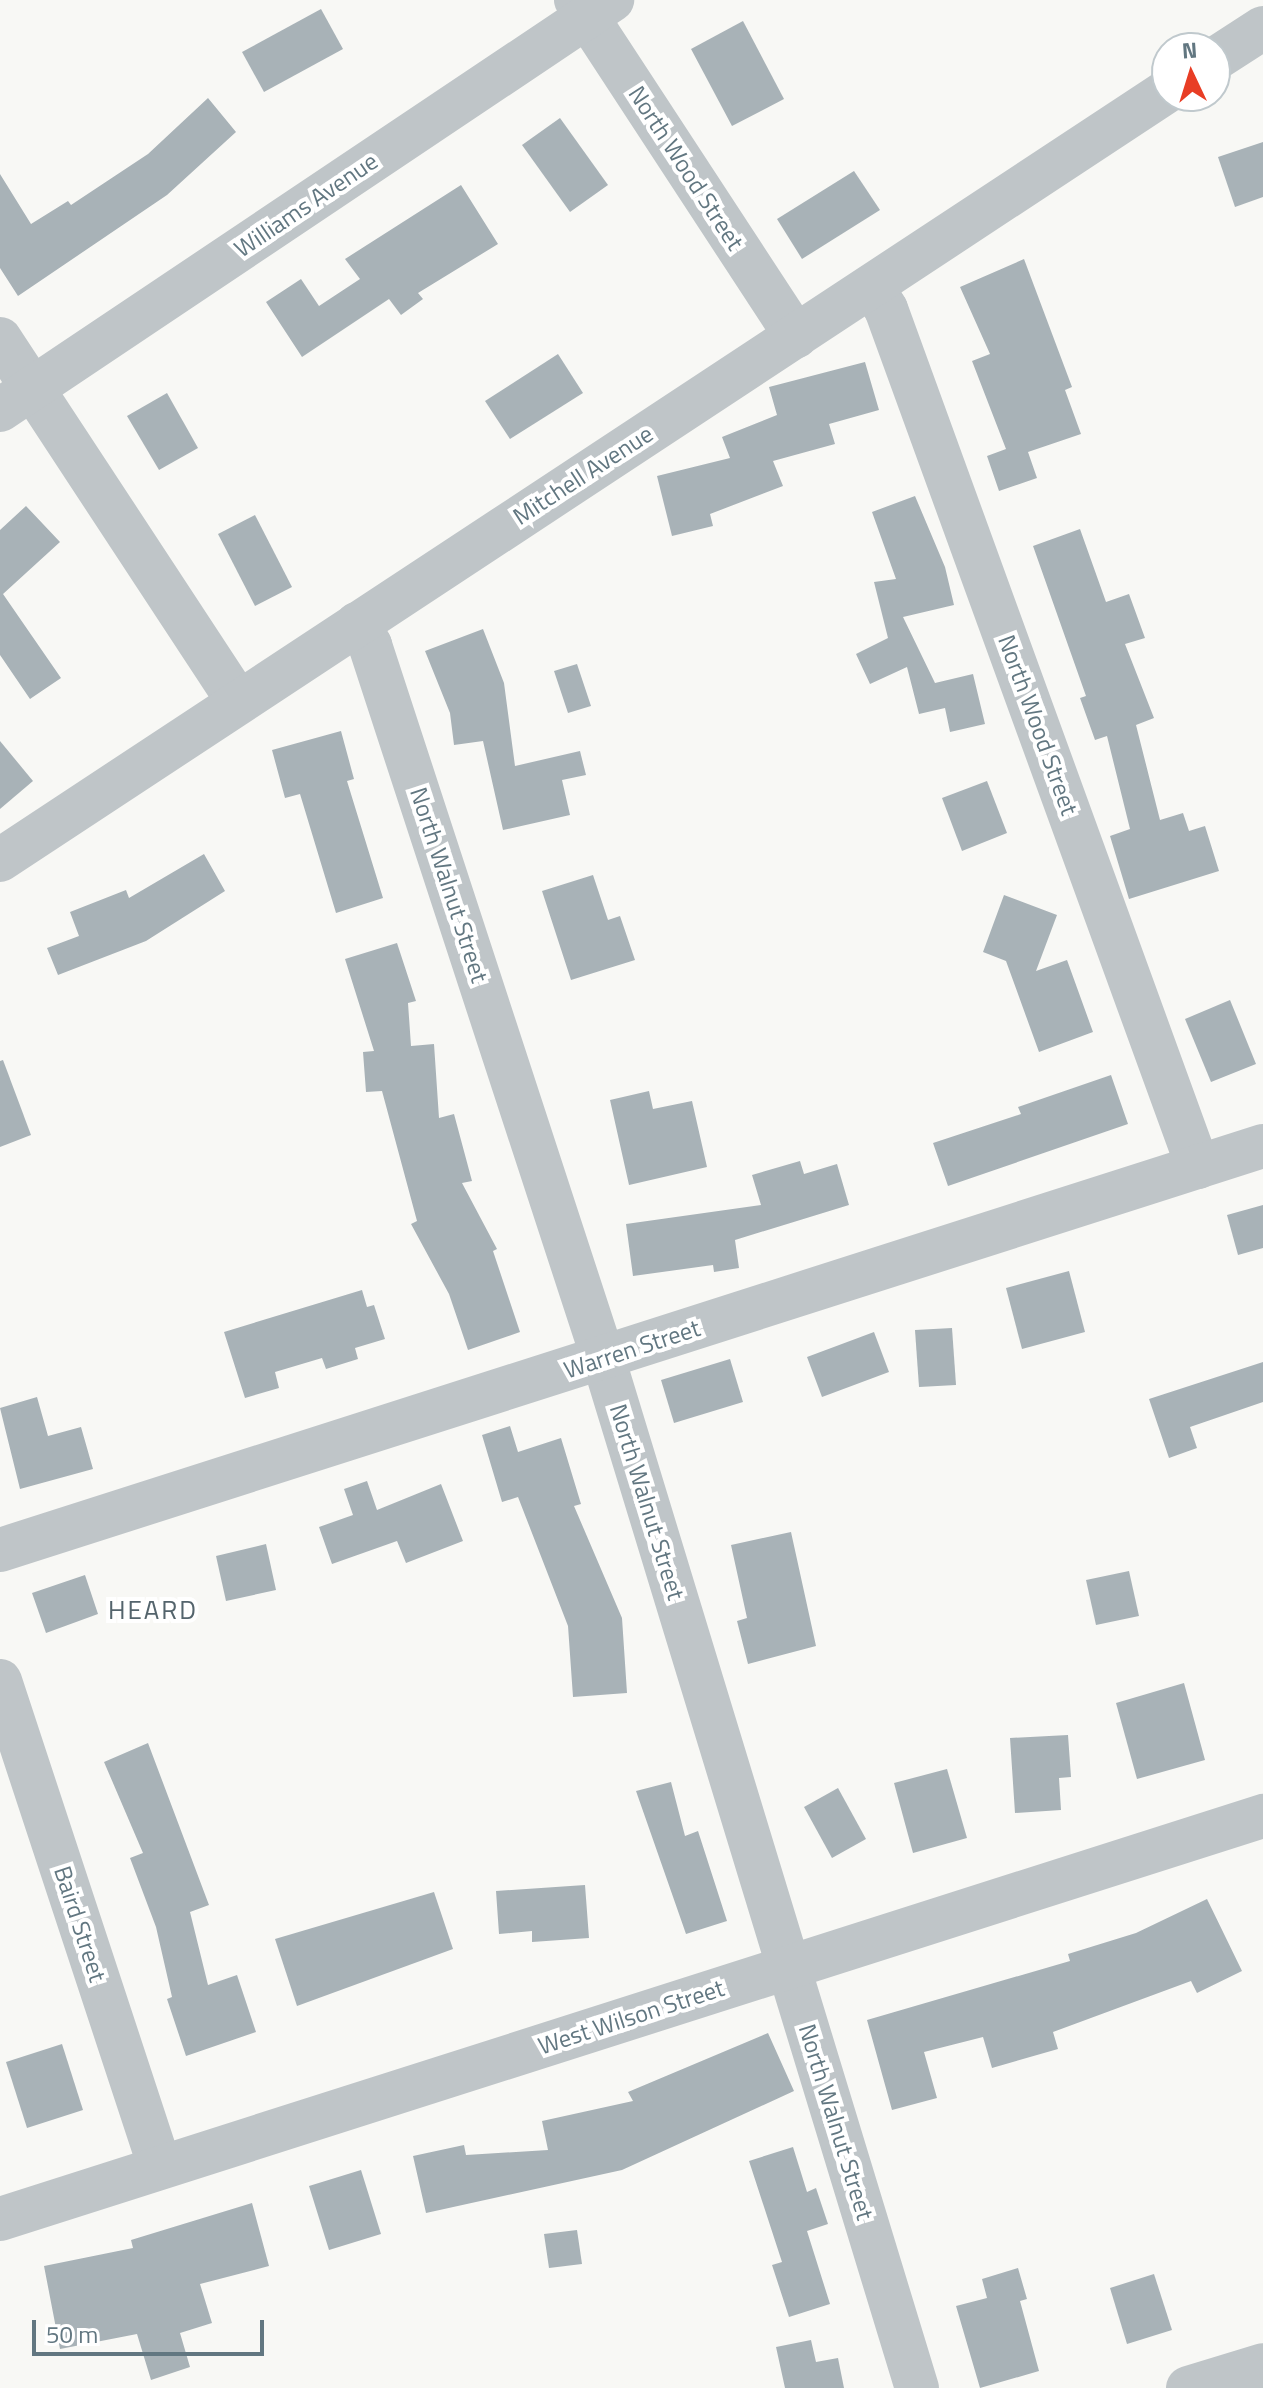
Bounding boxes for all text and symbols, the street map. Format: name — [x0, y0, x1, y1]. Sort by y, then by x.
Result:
north arrow — [1151, 32, 1231, 112]
text: N — [1181, 33, 1198, 68]
street label: North Wood Street — [622, 81, 750, 255]
street label: Williams Avenue — [229, 147, 383, 263]
street label: Mitchell Avenue — [508, 419, 658, 531]
street label: North Wood Street — [992, 631, 1084, 819]
street label: North Walnut Street — [404, 784, 494, 986]
street label: Warren Street — [560, 1313, 704, 1385]
street label: North Walnut Street — [604, 1401, 690, 1603]
district label: HEARD — [108, 1594, 198, 1626]
street label: Baird Street — [48, 1863, 112, 1985]
street label: West Wilson Street — [534, 1973, 728, 2061]
street label: North Walnut Street — [793, 2021, 879, 2223]
scale bar — [36, 2304, 268, 2354]
text: 50 m — [46, 2316, 98, 2352]

